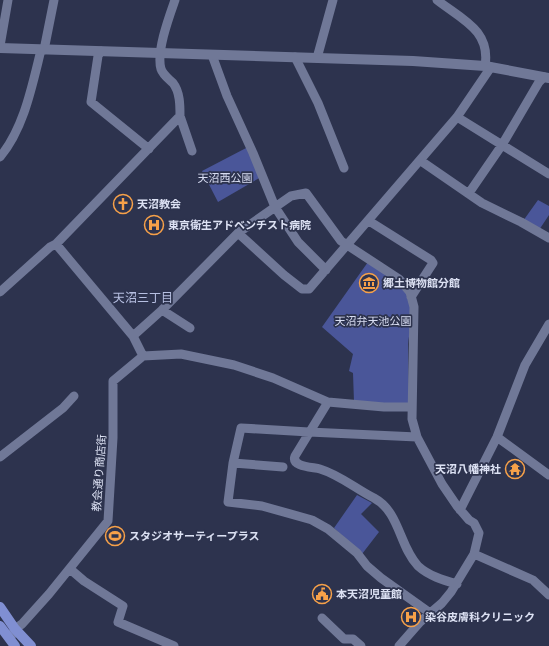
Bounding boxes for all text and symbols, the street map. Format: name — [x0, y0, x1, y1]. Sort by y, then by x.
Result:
park label: 天沼西公園 — [198, 172, 253, 184]
church icon: 天沼教会 — [112, 193, 134, 215]
place label: 天沼教会 — [137, 198, 181, 210]
hospital icon: 東京衛生アドベンチスト病院 — [143, 214, 165, 236]
place label: 東京衛生アドベンチスト病院 — [168, 219, 311, 231]
museum icon: 郷土博物館分館 — [358, 272, 380, 294]
place label: 郷土博物館分館 — [383, 277, 460, 289]
district label: 天沼三丁目 — [113, 291, 173, 305]
park label: 天沼弁天池公園 — [335, 315, 412, 327]
street label: 教会通り商店街 — [90, 434, 108, 512]
temple icon: 天沼八幡神社 — [504, 458, 526, 480]
place label: 天沼八幡神社 — [435, 463, 501, 475]
sports icon: スタジオサーティープラス — [104, 525, 126, 547]
place label: スタジオサーティープラス — [129, 530, 259, 542]
public building icon: 本天沼児童館 — [311, 583, 333, 605]
place label: 本天沼児童館 — [336, 588, 402, 600]
hospital icon: 染谷皮膚科クリニック — [400, 606, 422, 628]
place label: 染谷皮膚科クリニック — [425, 611, 535, 623]

